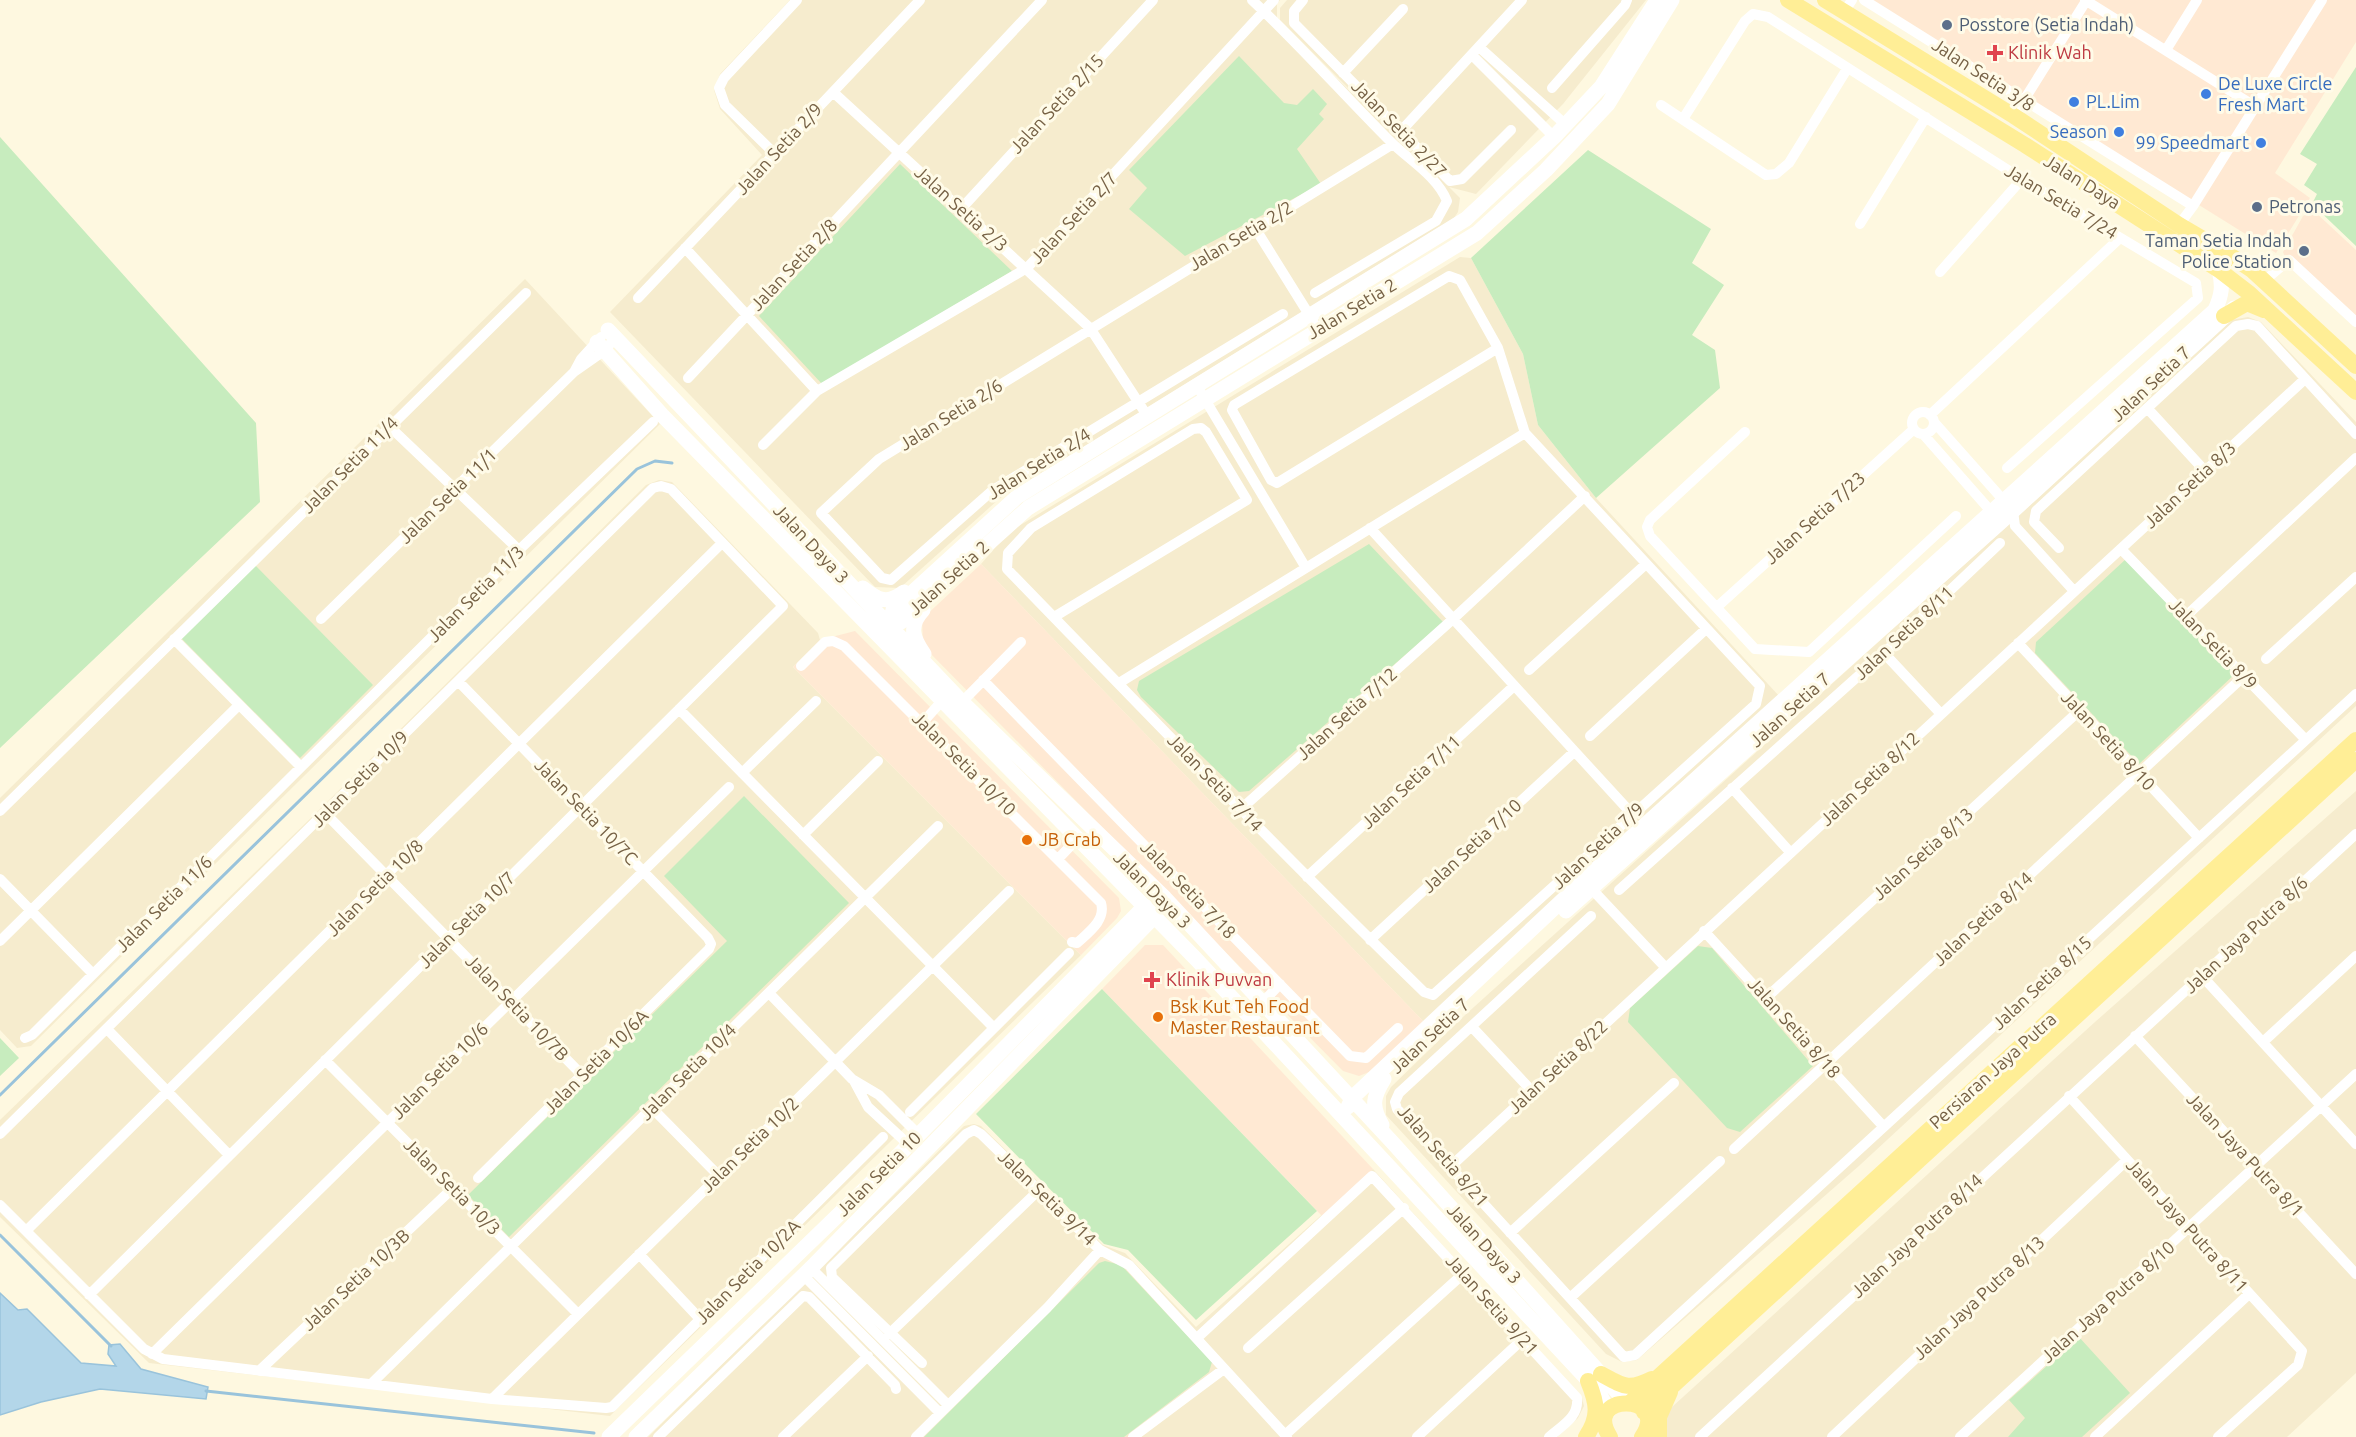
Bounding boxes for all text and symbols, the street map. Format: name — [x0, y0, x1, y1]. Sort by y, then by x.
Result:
place label: Posstore (Setia Indah) — [1959, 14, 2134, 35]
marker: Posstore (Setia Indah) — [1940, 18, 1954, 32]
street label: Jalan Setia 3/8 — [1929, 34, 2038, 115]
place label: Klinik Wah — [2008, 42, 2092, 62]
marker: Klinik Wah — [1986, 44, 2004, 62]
street label: Jalan Setia 2/15 — [1005, 50, 1107, 157]
place label: De Luxe Circle Fresh Mart — [2218, 73, 2332, 114]
street label: Jalan Setia 2/27 — [1348, 75, 1451, 181]
marker: De Luxe Circle Fresh Mart — [2199, 87, 2213, 101]
place label: PL.Lim — [2086, 91, 2140, 111]
marker: PL.Lim — [2067, 95, 2081, 109]
street label: Jalan Setia 2/9 — [731, 98, 826, 198]
place label: Season — [2050, 121, 2107, 141]
marker: Season — [2112, 125, 2126, 139]
place label: 99 Speedmart — [2136, 132, 2249, 152]
marker: 99 Speedmart — [2254, 136, 2268, 150]
street label: Jalan Daya — [2041, 150, 2124, 213]
street label: Jalan Setia 7/24 — [2002, 160, 2121, 243]
street label: Jalan Setia 2/3 — [911, 161, 1012, 255]
street label: Jalan Setia 2/7 — [1026, 167, 1121, 267]
street label: Jalan Setia 2/2 — [1185, 196, 1296, 274]
place label: Petronas — [2269, 196, 2341, 216]
marker: Petronas — [2250, 200, 2264, 214]
street label: Jalan Setia 2/8 — [746, 214, 841, 314]
place label: Taman Setia Indah Police Station — [2145, 230, 2292, 271]
marker: Taman Setia Indah Police Station — [2297, 244, 2311, 258]
street label: Jalan Setia 2 — [1303, 274, 1400, 343]
street label: Jalan Setia 7 — [2107, 342, 2194, 425]
street label: Jalan Setia 2/6 — [895, 375, 1006, 454]
street label: Jalan Setia 11/4 — [297, 412, 402, 517]
street label: Jalan Setia 2/4 — [983, 424, 1094, 503]
street label: Jalan Setia 8/3 — [2139, 437, 2239, 532]
street label: Jalan Setia 11/1 — [394, 444, 500, 547]
street label: Jalan Setia 7/23 — [1760, 467, 1869, 567]
street label: Jalan Daya 3 — [770, 500, 853, 587]
street label: Jalan Setia 2 — [904, 536, 992, 618]
street label: Jalan Setia 11/3 — [423, 541, 528, 646]
street label: Jalan Setia 8/11 — [1850, 581, 1957, 683]
street label: Jalan Setia 8/9 — [2166, 594, 2262, 693]
street label: Jalan Setia 7/12 — [1292, 663, 1401, 763]
street label: Jalan Setia 7 — [1745, 668, 1833, 750]
street label: Jalan Setia 8/10 — [2058, 687, 2160, 794]
street label: Jalan Setia 10/10 — [909, 707, 1021, 819]
street label: Jalan Setia 10/9 — [307, 726, 412, 831]
street label: Jalan Setia 8/12 — [1816, 727, 1923, 829]
street label: Jalan Setia 7/14 — [1164, 729, 1267, 835]
street label: Jalan Setia 7/11 — [1357, 730, 1464, 832]
street label: Jalan Setia 10/7C — [531, 754, 642, 868]
street label: Jalan Setia 7/10 — [1418, 794, 1525, 896]
street label: Jalan Setia 7/9 — [1547, 798, 1647, 893]
street label: Jalan Setia 8/13 — [1868, 803, 1977, 903]
place label: JB Crab — [1039, 829, 1101, 849]
marker: JB Crab — [1020, 833, 1034, 847]
street label: Jalan Setia 10/8 — [322, 835, 427, 940]
street label: Jalan Setia 7/18 — [1137, 836, 1240, 942]
street label: Jalan Daya 3 — [1110, 847, 1195, 932]
street label: Jalan Setia 11/6 — [111, 851, 216, 956]
street label: Jalan Setia 10/7 — [414, 867, 519, 972]
street label: Jalan Setia 8/14 — [1929, 867, 2036, 969]
street label: Jalan Jaya Putra 8/6 — [2179, 872, 2311, 997]
street label: Jalan Setia 8/15 — [1988, 931, 2095, 1033]
street label: Jalan Setia 10/7B — [462, 950, 573, 1064]
place label: Klinik Puvvan — [1166, 969, 1272, 989]
marker: Klinik Puvvan — [1143, 971, 1161, 989]
street label: Jalan Setia 8/18 — [1745, 973, 1845, 1082]
street label: Jalan Setia 7 — [1386, 994, 1473, 1077]
place label: Bsk Kut Teh Food Master Restaurant — [1170, 996, 1320, 1037]
street label: Jalan Setia 10/6A — [539, 1005, 652, 1118]
street label: Persiaran Jaya Putra — [1925, 1008, 2060, 1132]
marker: Bsk Kut Teh Food Master Restaurant — [1151, 1010, 1165, 1024]
street label: Jalan Setia 8/22 — [1504, 1015, 1611, 1117]
street label: Jalan Setia 10/6 — [387, 1018, 492, 1123]
street label: Jalan Setia 10/4 — [635, 1019, 740, 1124]
street label: Jalan Jaya Putra 8/1 — [2183, 1088, 2308, 1220]
street label: Jalan Setia 10/2 — [696, 1093, 802, 1196]
street label: Jalan Setia 8/21 — [1394, 1101, 1493, 1210]
street label: Jalan Setia 10 — [832, 1127, 925, 1220]
street label: Jalan Setia 10/3 — [400, 1134, 505, 1239]
street label: Jalan Setia 9/14 — [995, 1146, 1101, 1249]
street label: Jalan Jaya Putra 8/11 — [2123, 1155, 2253, 1296]
street label: Jalan Jaya Putra 8/14 — [1847, 1169, 1986, 1301]
street label: Jalan Daya 3 — [1444, 1199, 1526, 1287]
street label: Jalan Setia 10/2A — [691, 1215, 804, 1328]
street label: Jalan Setia 10/3B — [298, 1224, 413, 1334]
street label: Jalan Jaya Putra 8/13 — [1909, 1231, 2048, 1363]
street label: Jalan Jaya Putra 8/10 — [2037, 1236, 2178, 1366]
street label: Jalan Setia 9/21 — [1443, 1250, 1543, 1359]

